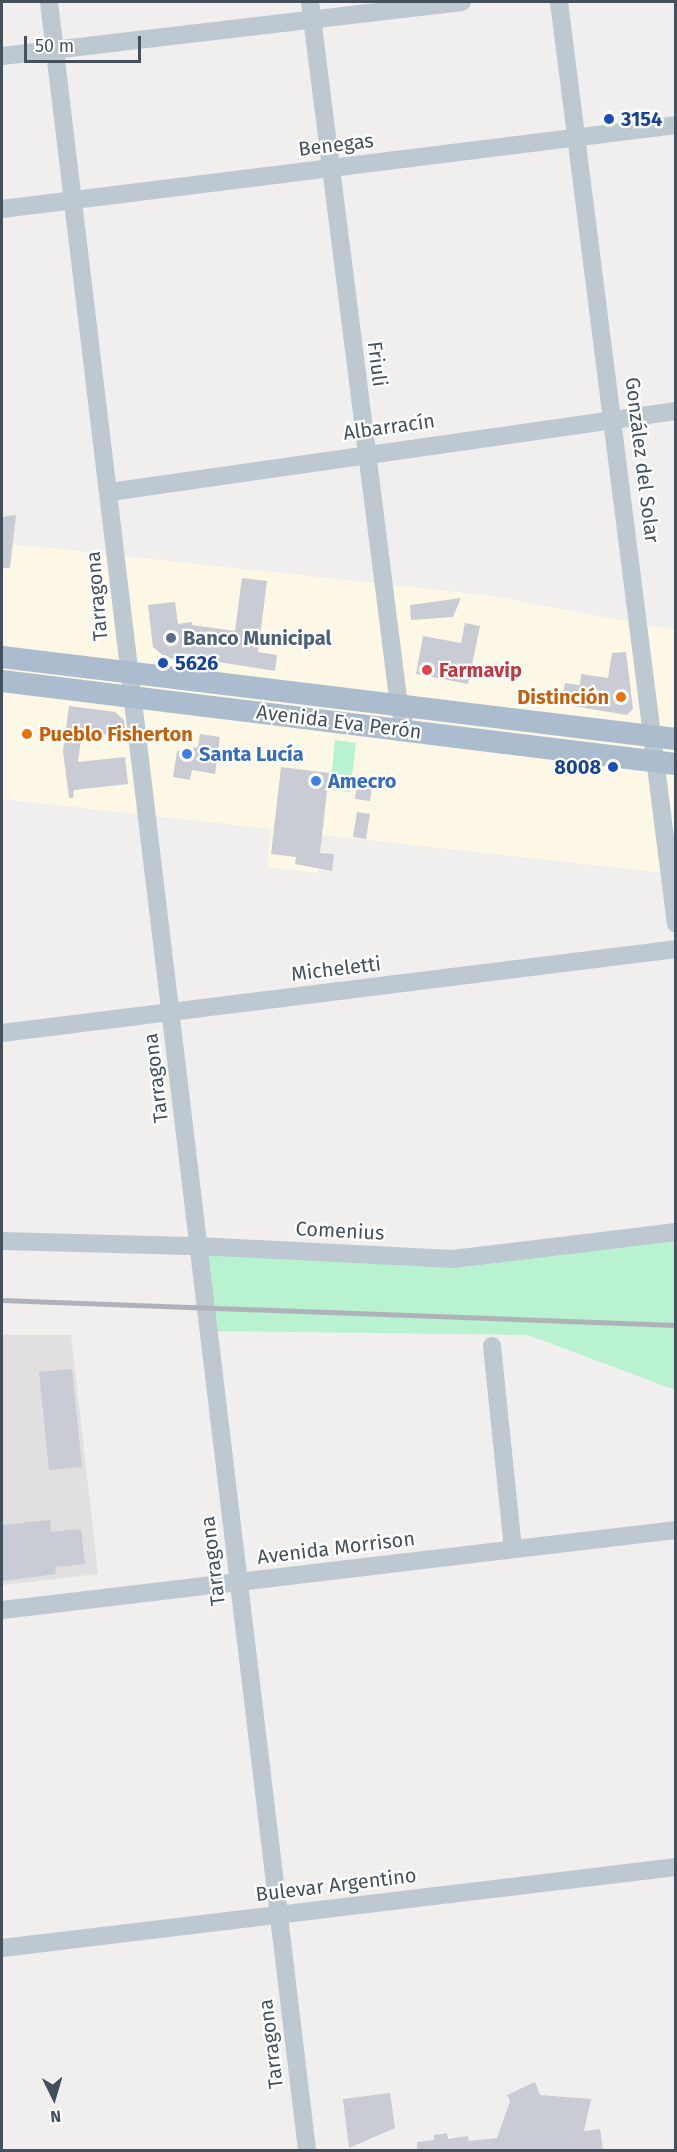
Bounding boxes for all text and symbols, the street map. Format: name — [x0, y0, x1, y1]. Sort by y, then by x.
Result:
scale bar — [27, 24, 144, 62]
text: 50 m — [35, 35, 74, 57]
place label: 3154 — [621, 107, 662, 131]
marker: 3154 — [602, 112, 616, 126]
street label: Benegas — [297, 128, 375, 162]
street label: Friuli — [362, 340, 392, 388]
street label: González del Solar — [620, 376, 664, 544]
street label: Albarracín — [342, 409, 436, 445]
street label: Tarragona — [81, 550, 113, 642]
place label: Banco Municipal — [183, 626, 331, 650]
marker: Banco Municipal — [164, 631, 178, 645]
place label: 5626 — [175, 651, 218, 675]
marker: 5626 — [156, 656, 170, 670]
place label: Farmavip — [439, 658, 522, 682]
marker: Farmavip — [420, 663, 434, 677]
place label: Distinción — [517, 685, 609, 709]
marker: Distinción — [614, 690, 628, 704]
street label: Avenida Eva Perón — [255, 700, 423, 744]
place label: Pueblo Fisherton — [39, 722, 193, 746]
marker: Pueblo Fisherton — [20, 727, 34, 741]
place label: Santa Lucía — [199, 742, 304, 766]
marker: Santa Lucía — [180, 747, 194, 761]
place label: 8008 — [554, 755, 601, 779]
marker: 8008 — [606, 760, 620, 774]
place label: Amecro — [328, 769, 396, 793]
marker: Amecro — [309, 774, 323, 788]
street label: Micheletti — [290, 952, 382, 986]
street label: Tarragona — [139, 1032, 173, 1124]
street label: Comenius — [295, 1217, 385, 1245]
street label: Tarragona — [196, 1515, 230, 1607]
street label: Avenida Morrison — [256, 1526, 416, 1570]
street label: Bulevar Argentino — [254, 1863, 418, 1907]
street label: Tarragona — [254, 1998, 288, 2090]
north arrow — [24, 2068, 84, 2128]
text: N — [50, 2107, 62, 2126]

